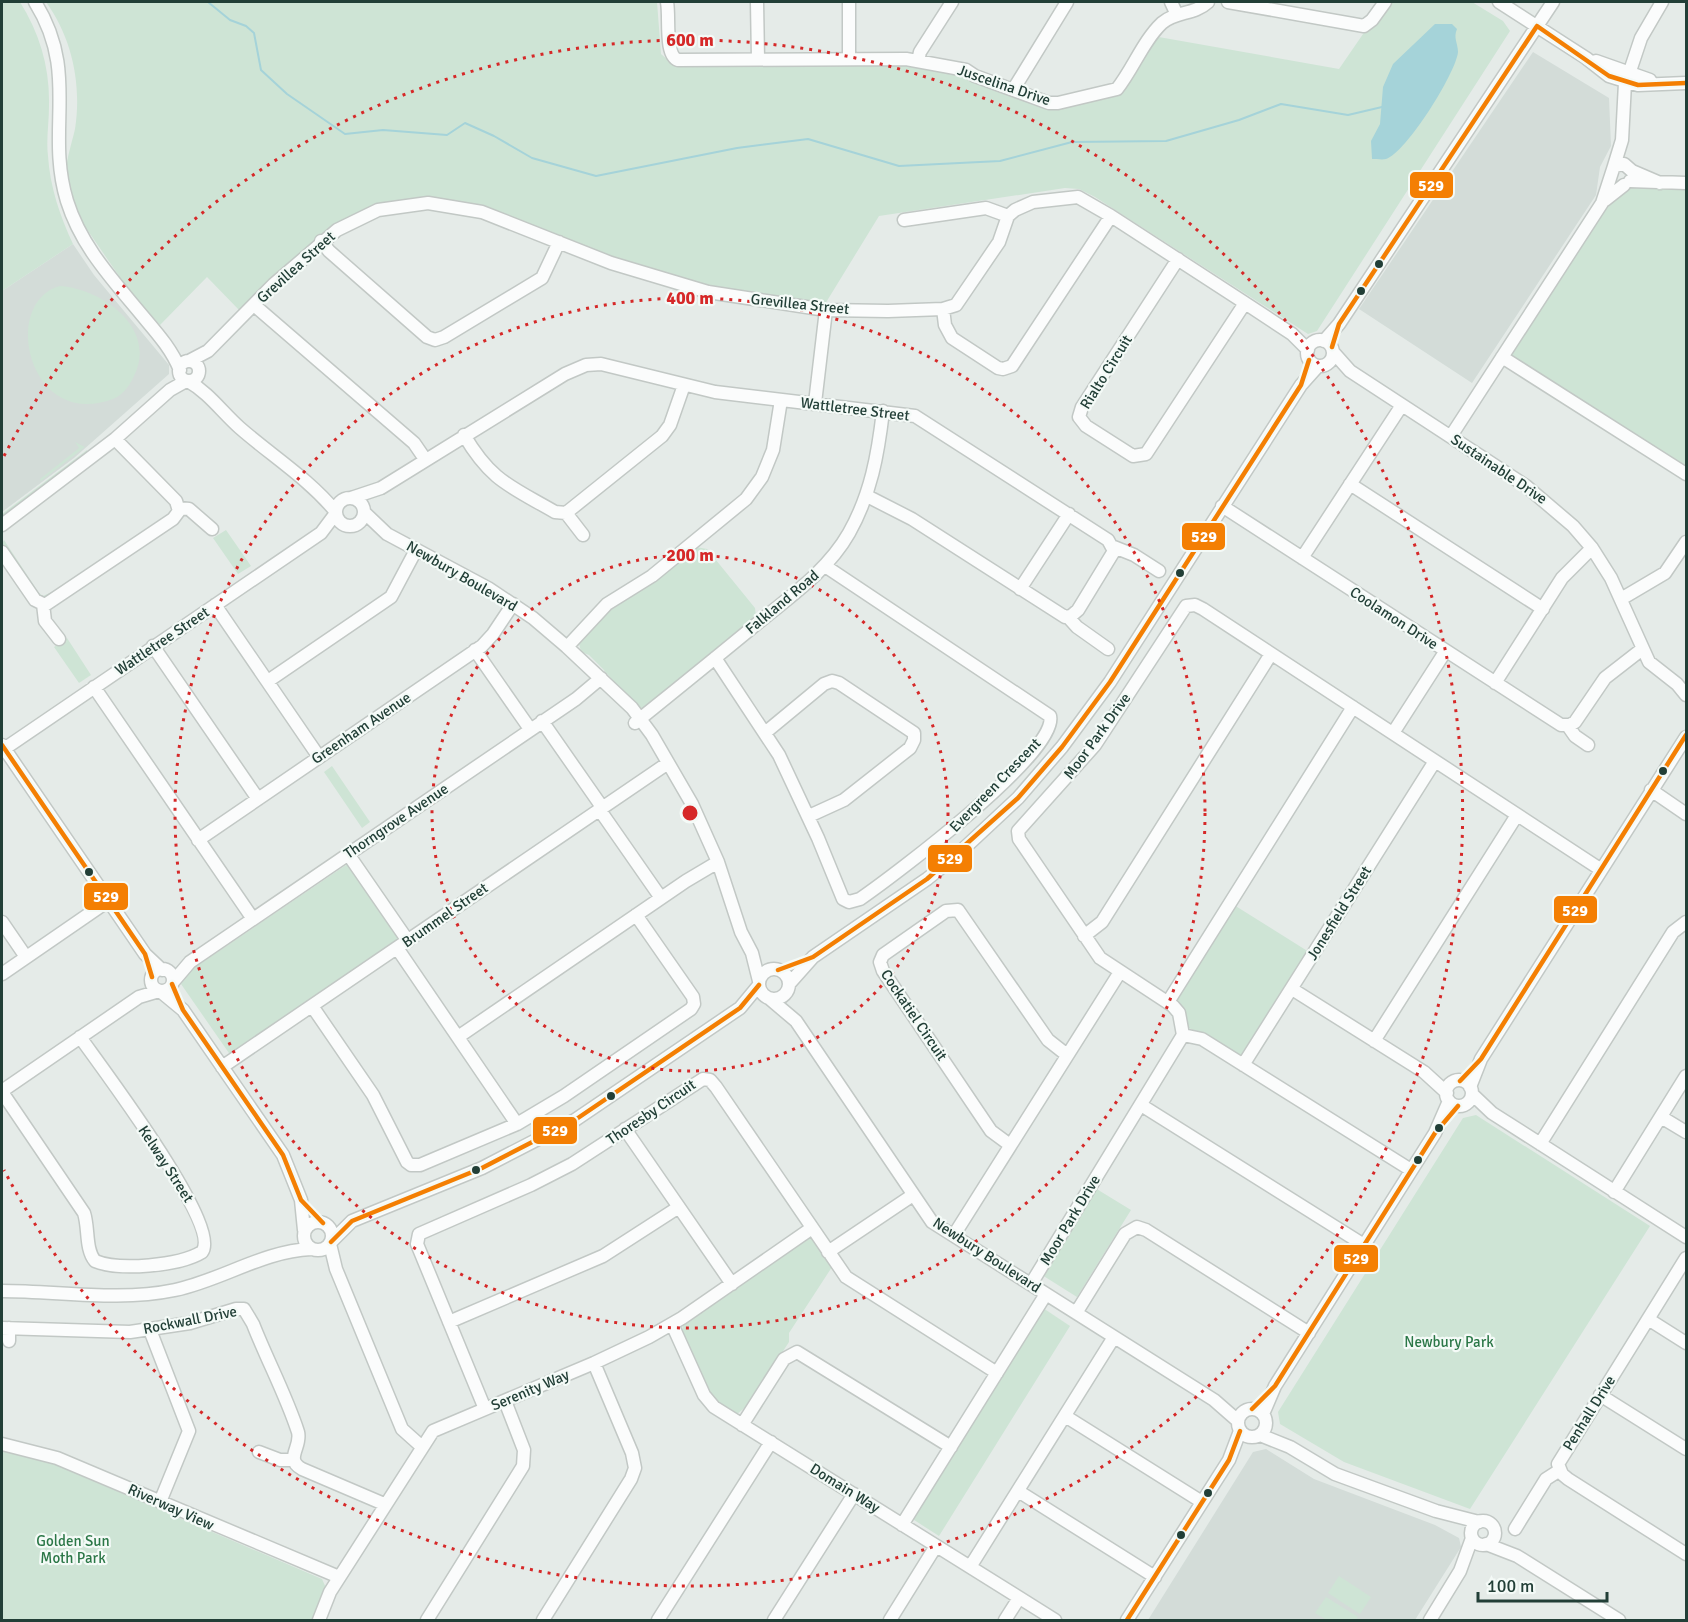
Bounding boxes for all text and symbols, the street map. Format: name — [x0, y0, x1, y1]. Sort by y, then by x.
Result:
text: 600 m — [666, 29, 714, 51]
street label: Juscelina Drive — [955, 61, 1053, 109]
line badge: 529 — [1409, 171, 1454, 199]
text: 529 — [1418, 176, 1444, 196]
street label: Grevillea Street — [253, 227, 339, 307]
unlabelled marker — [1373, 258, 1385, 270]
unlabelled marker — [1355, 285, 1367, 297]
text: 400 m — [666, 287, 714, 309]
street label: Grevillea Street — [750, 290, 850, 318]
street label: Rialto Circuit — [1076, 332, 1136, 412]
street label: Wattletree Street — [799, 393, 911, 425]
street label: Sustainable Drive — [1447, 430, 1551, 508]
line badge: 529 — [1181, 522, 1226, 551]
text: 529 — [1191, 527, 1217, 547]
street label: Newbury Boulevard — [403, 537, 521, 615]
text: 200 m — [666, 544, 714, 566]
street label: Falkland Road — [742, 566, 822, 638]
unlabelled marker — [1174, 567, 1186, 579]
street label: Coolamon Drive — [1347, 583, 1441, 653]
street label: Wattletree Street — [111, 603, 213, 679]
street label: Greenham Avenue — [308, 688, 414, 768]
street label: Moor Park Drive — [1060, 689, 1134, 783]
street label: Evergreen Crescent — [946, 734, 1044, 836]
unlabelled marker — [1657, 765, 1669, 777]
street label: Thorngrove Avenue — [340, 779, 452, 863]
centre of rings — [680, 803, 700, 823]
line badge: 529 — [927, 844, 973, 873]
text: 529 — [937, 849, 963, 869]
street label: Jonesfield Street — [1303, 863, 1375, 963]
unlabelled marker — [83, 866, 95, 878]
street label: Brummel Street — [399, 879, 491, 951]
line badge: 529 — [83, 882, 129, 911]
text: 529 — [93, 887, 119, 907]
line badge: 529 — [1553, 895, 1598, 924]
text: 529 — [1562, 901, 1588, 921]
street label: Cockatiel Circuit — [877, 966, 951, 1064]
street label: Thoresby Circuit — [603, 1076, 699, 1148]
unlabelled marker — [605, 1090, 617, 1102]
line badge: 529 — [532, 1116, 578, 1145]
text: 529 — [542, 1121, 568, 1141]
street label: Kelway Street — [134, 1122, 198, 1206]
unlabelled marker — [1433, 1122, 1445, 1134]
unlabelled marker — [1412, 1154, 1424, 1166]
unlabelled marker — [470, 1164, 482, 1176]
street label: Moor Park Drive — [1036, 1172, 1104, 1268]
street label: Newbury Boulevard — [930, 1213, 1044, 1297]
line badge: 529 — [1333, 1244, 1379, 1273]
text: 529 — [1343, 1249, 1369, 1269]
street label: Rockwall Drive — [142, 1302, 238, 1338]
park label: Newbury Park — [1404, 1333, 1494, 1351]
street label: Serenity Way — [488, 1365, 572, 1415]
street label: Penhall Drive — [1559, 1372, 1619, 1454]
street label: Domain Way — [807, 1459, 883, 1517]
street label: Riverway View — [125, 1480, 217, 1534]
unlabelled marker — [1202, 1487, 1214, 1499]
unlabelled marker — [1175, 1529, 1187, 1541]
park label: Golden Sun Moth Park — [36, 1532, 110, 1567]
scale bar — [1478, 1565, 1607, 1603]
text: 100 m — [1487, 1575, 1534, 1597]

